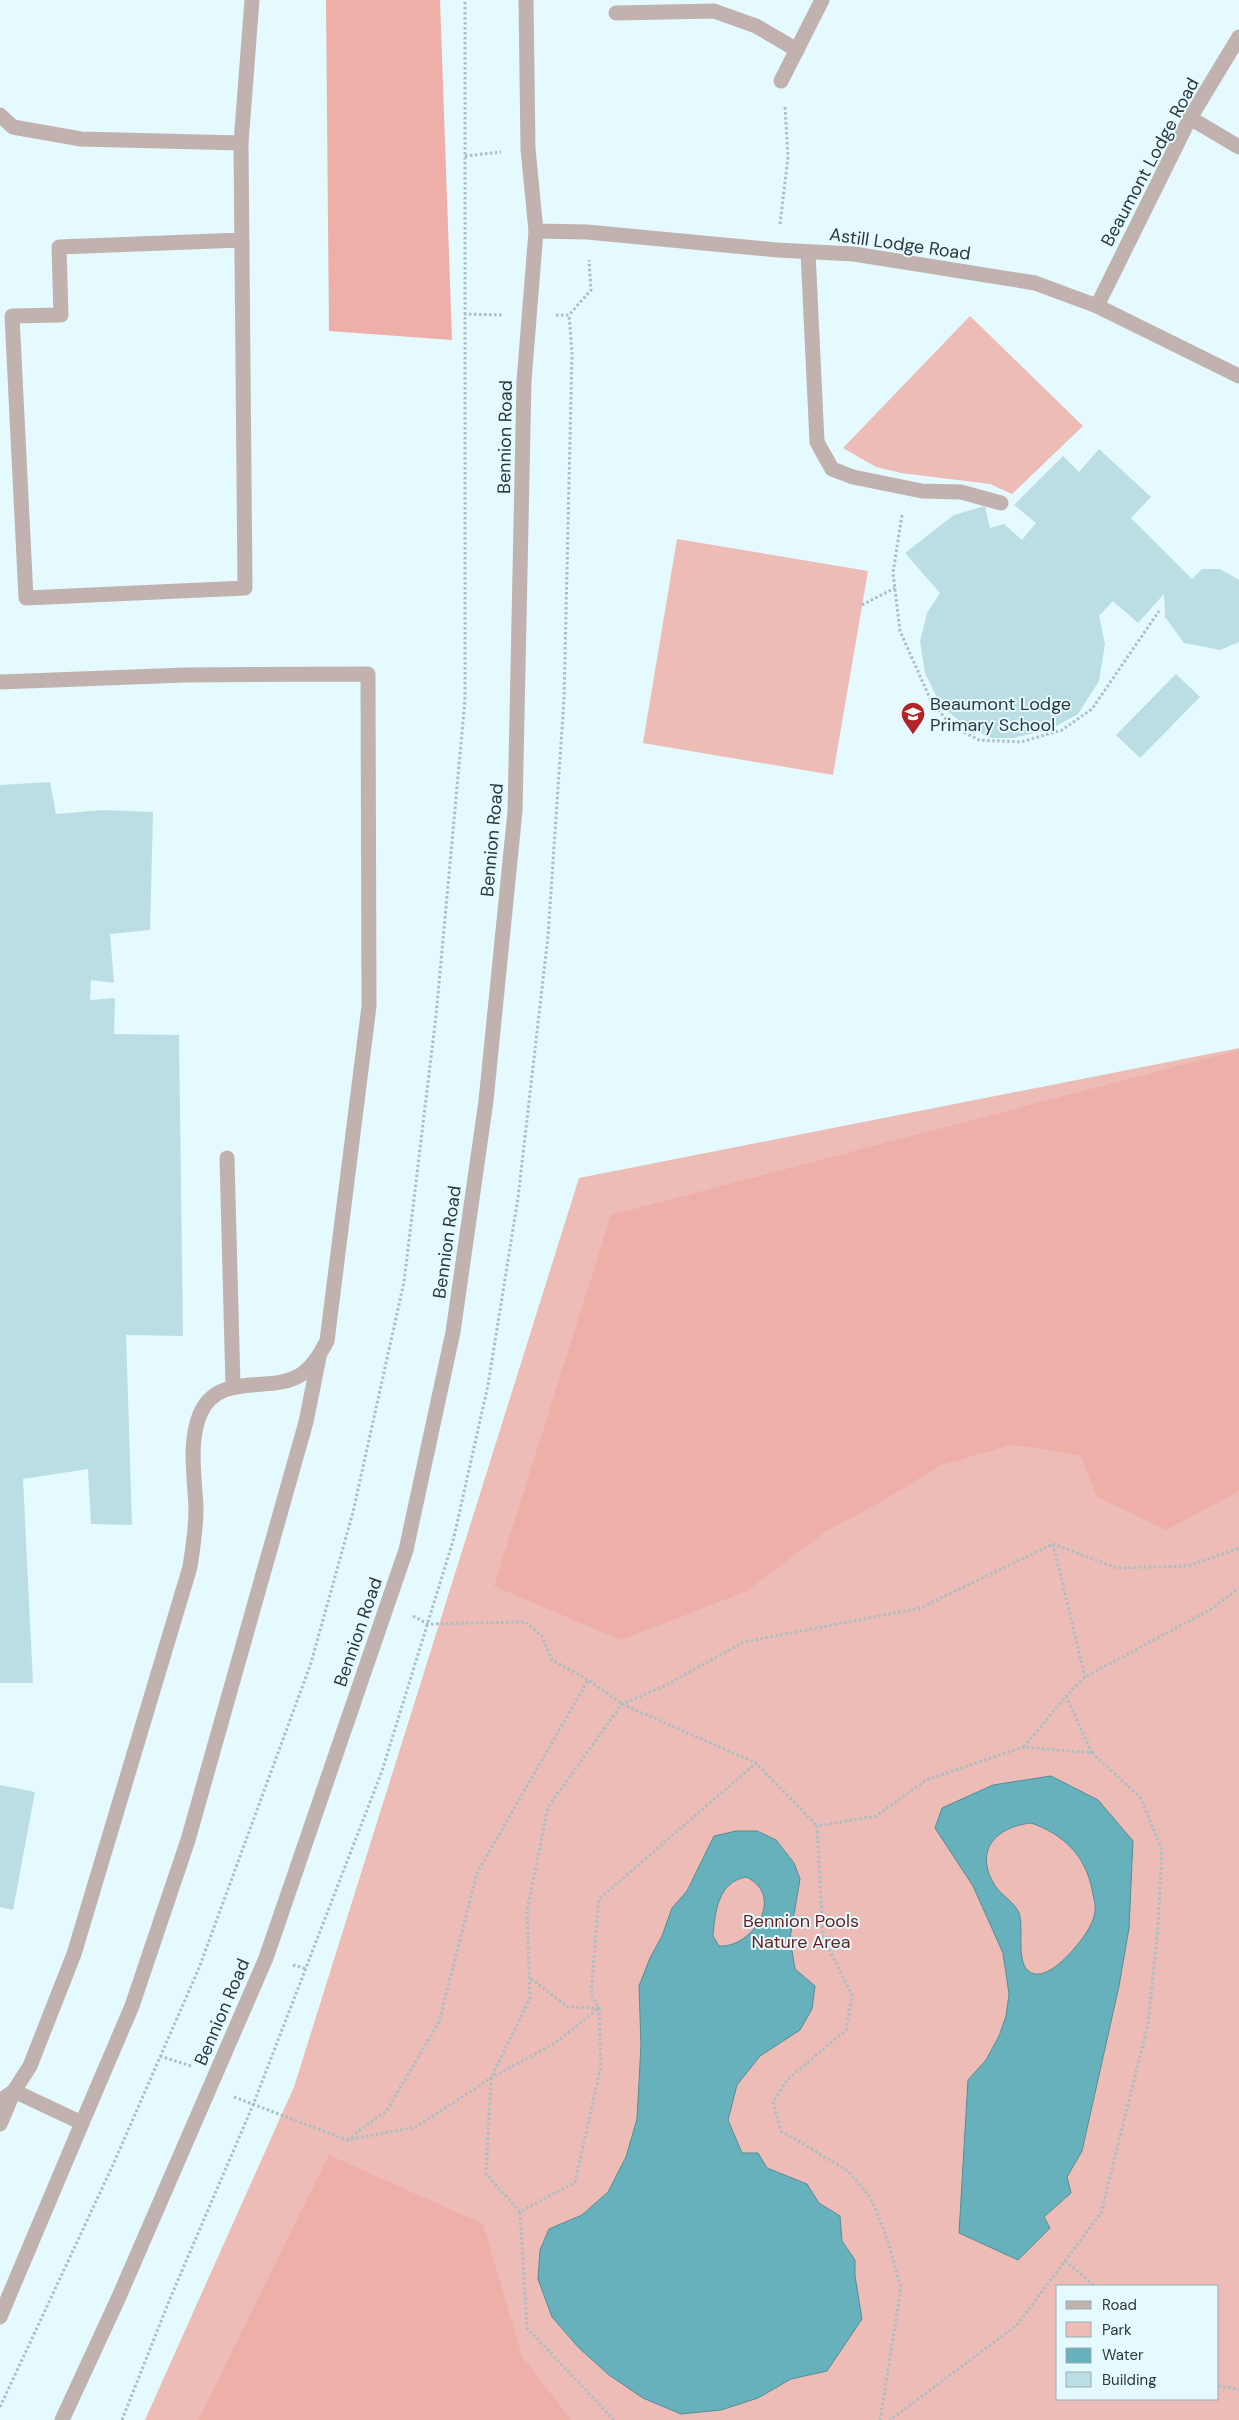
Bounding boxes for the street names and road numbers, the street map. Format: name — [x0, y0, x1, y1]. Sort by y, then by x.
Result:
street label: Beaumont Lodge Road — [1095, 73, 1205, 251]
street label: Astill Lodge Road — [828, 222, 972, 266]
street label: Bennion Road — [492, 380, 518, 494]
street label: Bennion Road — [475, 782, 509, 898]
street label: Bennion Road — [427, 1184, 467, 1300]
street label: Bennion Road — [328, 1574, 388, 1690]
street label: Bennion Road — [189, 1955, 255, 2069]

